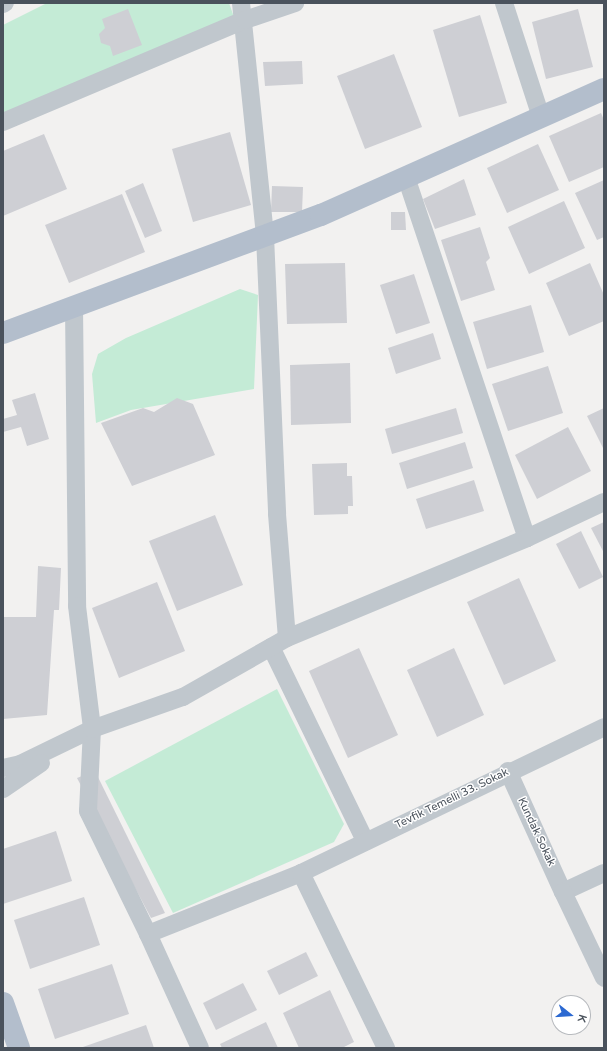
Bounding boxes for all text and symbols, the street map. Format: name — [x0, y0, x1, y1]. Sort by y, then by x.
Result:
street label: Tevfik Temelli 33. Sokak — [393, 766, 511, 832]
street label: Kundak Sokak — [514, 796, 558, 868]
north arrow — [551, 995, 591, 1035]
text: K — [575, 1013, 589, 1024]

